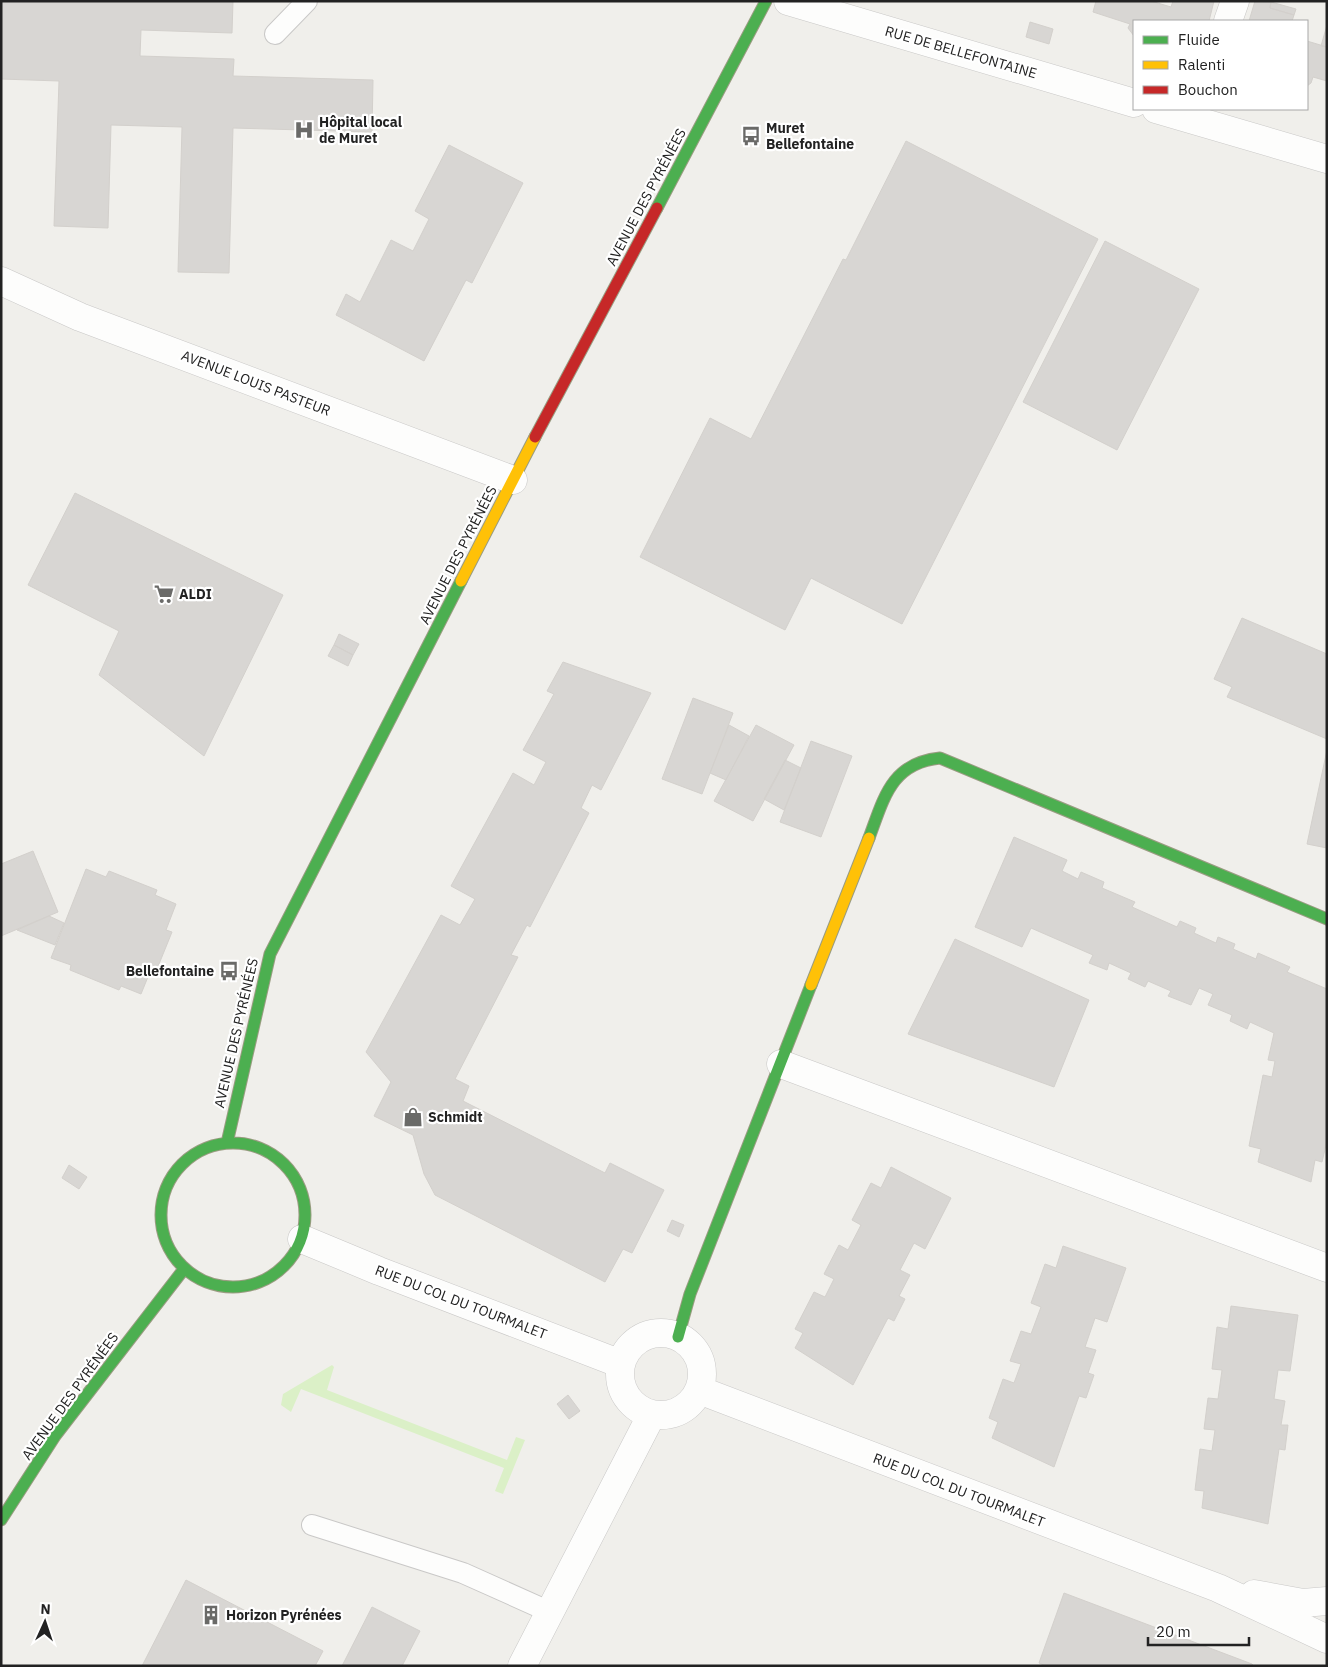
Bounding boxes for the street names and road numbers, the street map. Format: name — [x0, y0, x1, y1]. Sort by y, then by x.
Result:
street label: RUE DE BELLEFONTAINE — [883, 22, 1039, 82]
street label: AVENUE DES PYRÉNÉES — [601, 125, 690, 269]
street label: AVENUE LOUIS PASTEUR — [179, 346, 333, 420]
street label: AVENUE DES PYRÉNÉES — [414, 482, 501, 627]
street label: AVENUE DES PYRÉNÉES — [209, 956, 262, 1110]
street label: RUE DU COL DU TOURMALET — [373, 1261, 549, 1343]
street label: AVENUE DES PYRÉNÉES — [17, 1328, 122, 1463]
street label: RUE DU COL DU TOURMALET — [871, 1449, 1047, 1531]

